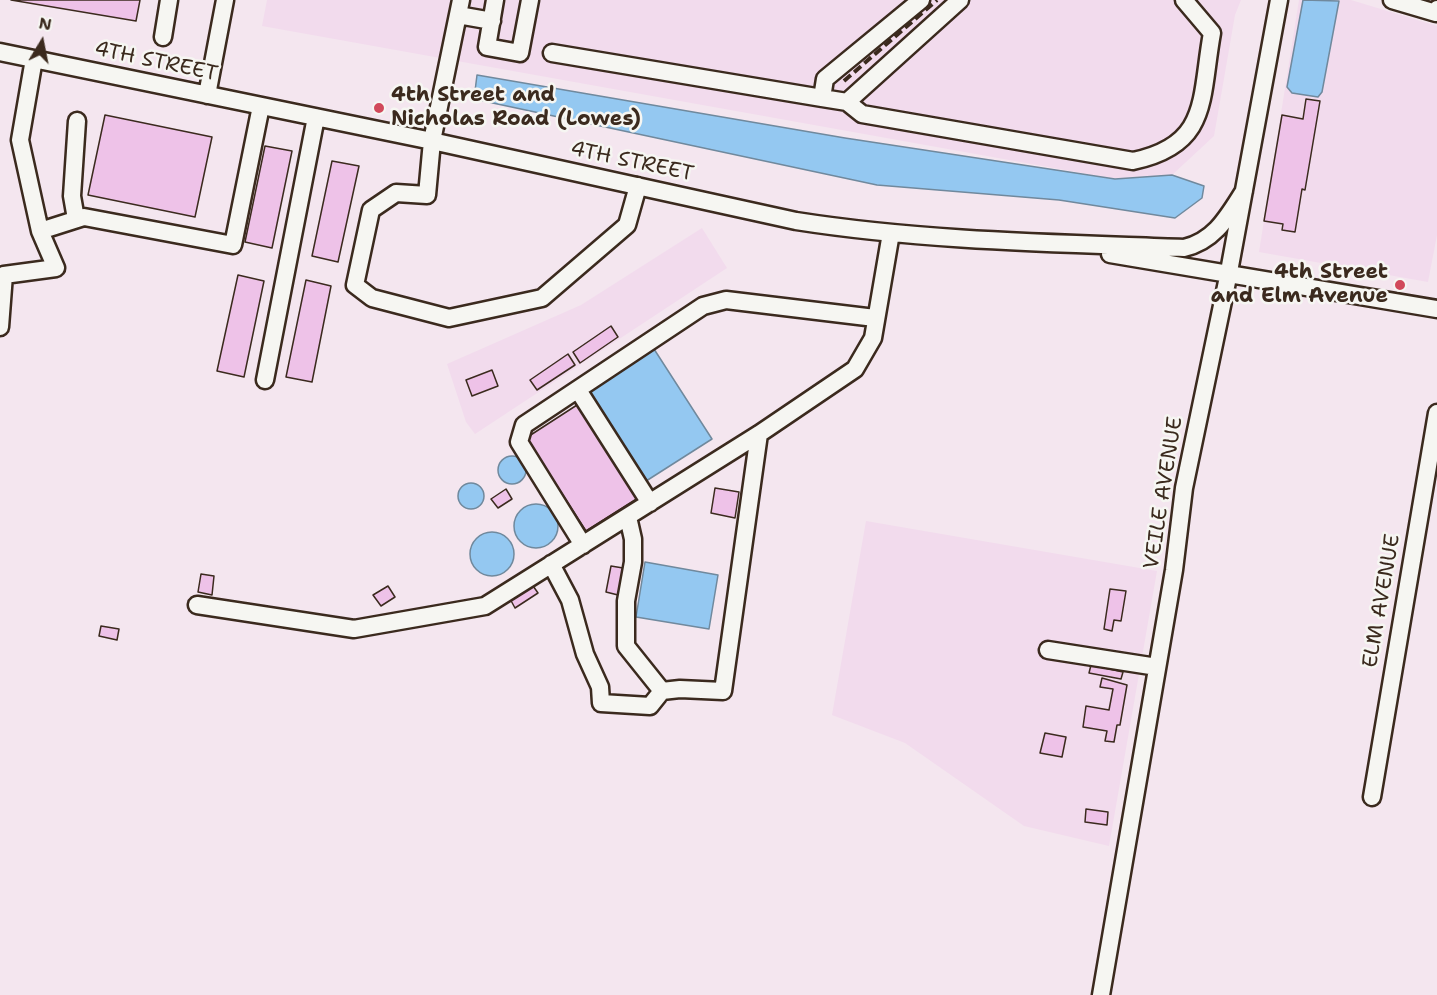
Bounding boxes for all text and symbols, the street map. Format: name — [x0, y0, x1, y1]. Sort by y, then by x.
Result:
north arrow — [12, 12, 72, 72]
text: N — [37, 12, 53, 35]
street label: 4TH STREET — [92, 37, 220, 87]
place label: 4th Street and Nicholas Road (Lowes) — [391, 83, 641, 133]
marker: 4th Street and Nicholas Road (Lowes) — [372, 101, 386, 115]
street label: 4TH STREET — [568, 137, 696, 187]
place label: 4th Street and Elm Avenue — [1211, 260, 1388, 310]
marker: 4th Street and Elm Avenue — [1393, 278, 1407, 292]
street label: VEILE AVENUE — [1139, 415, 1189, 571]
street label: ELM AVENUE — [1358, 532, 1406, 670]

